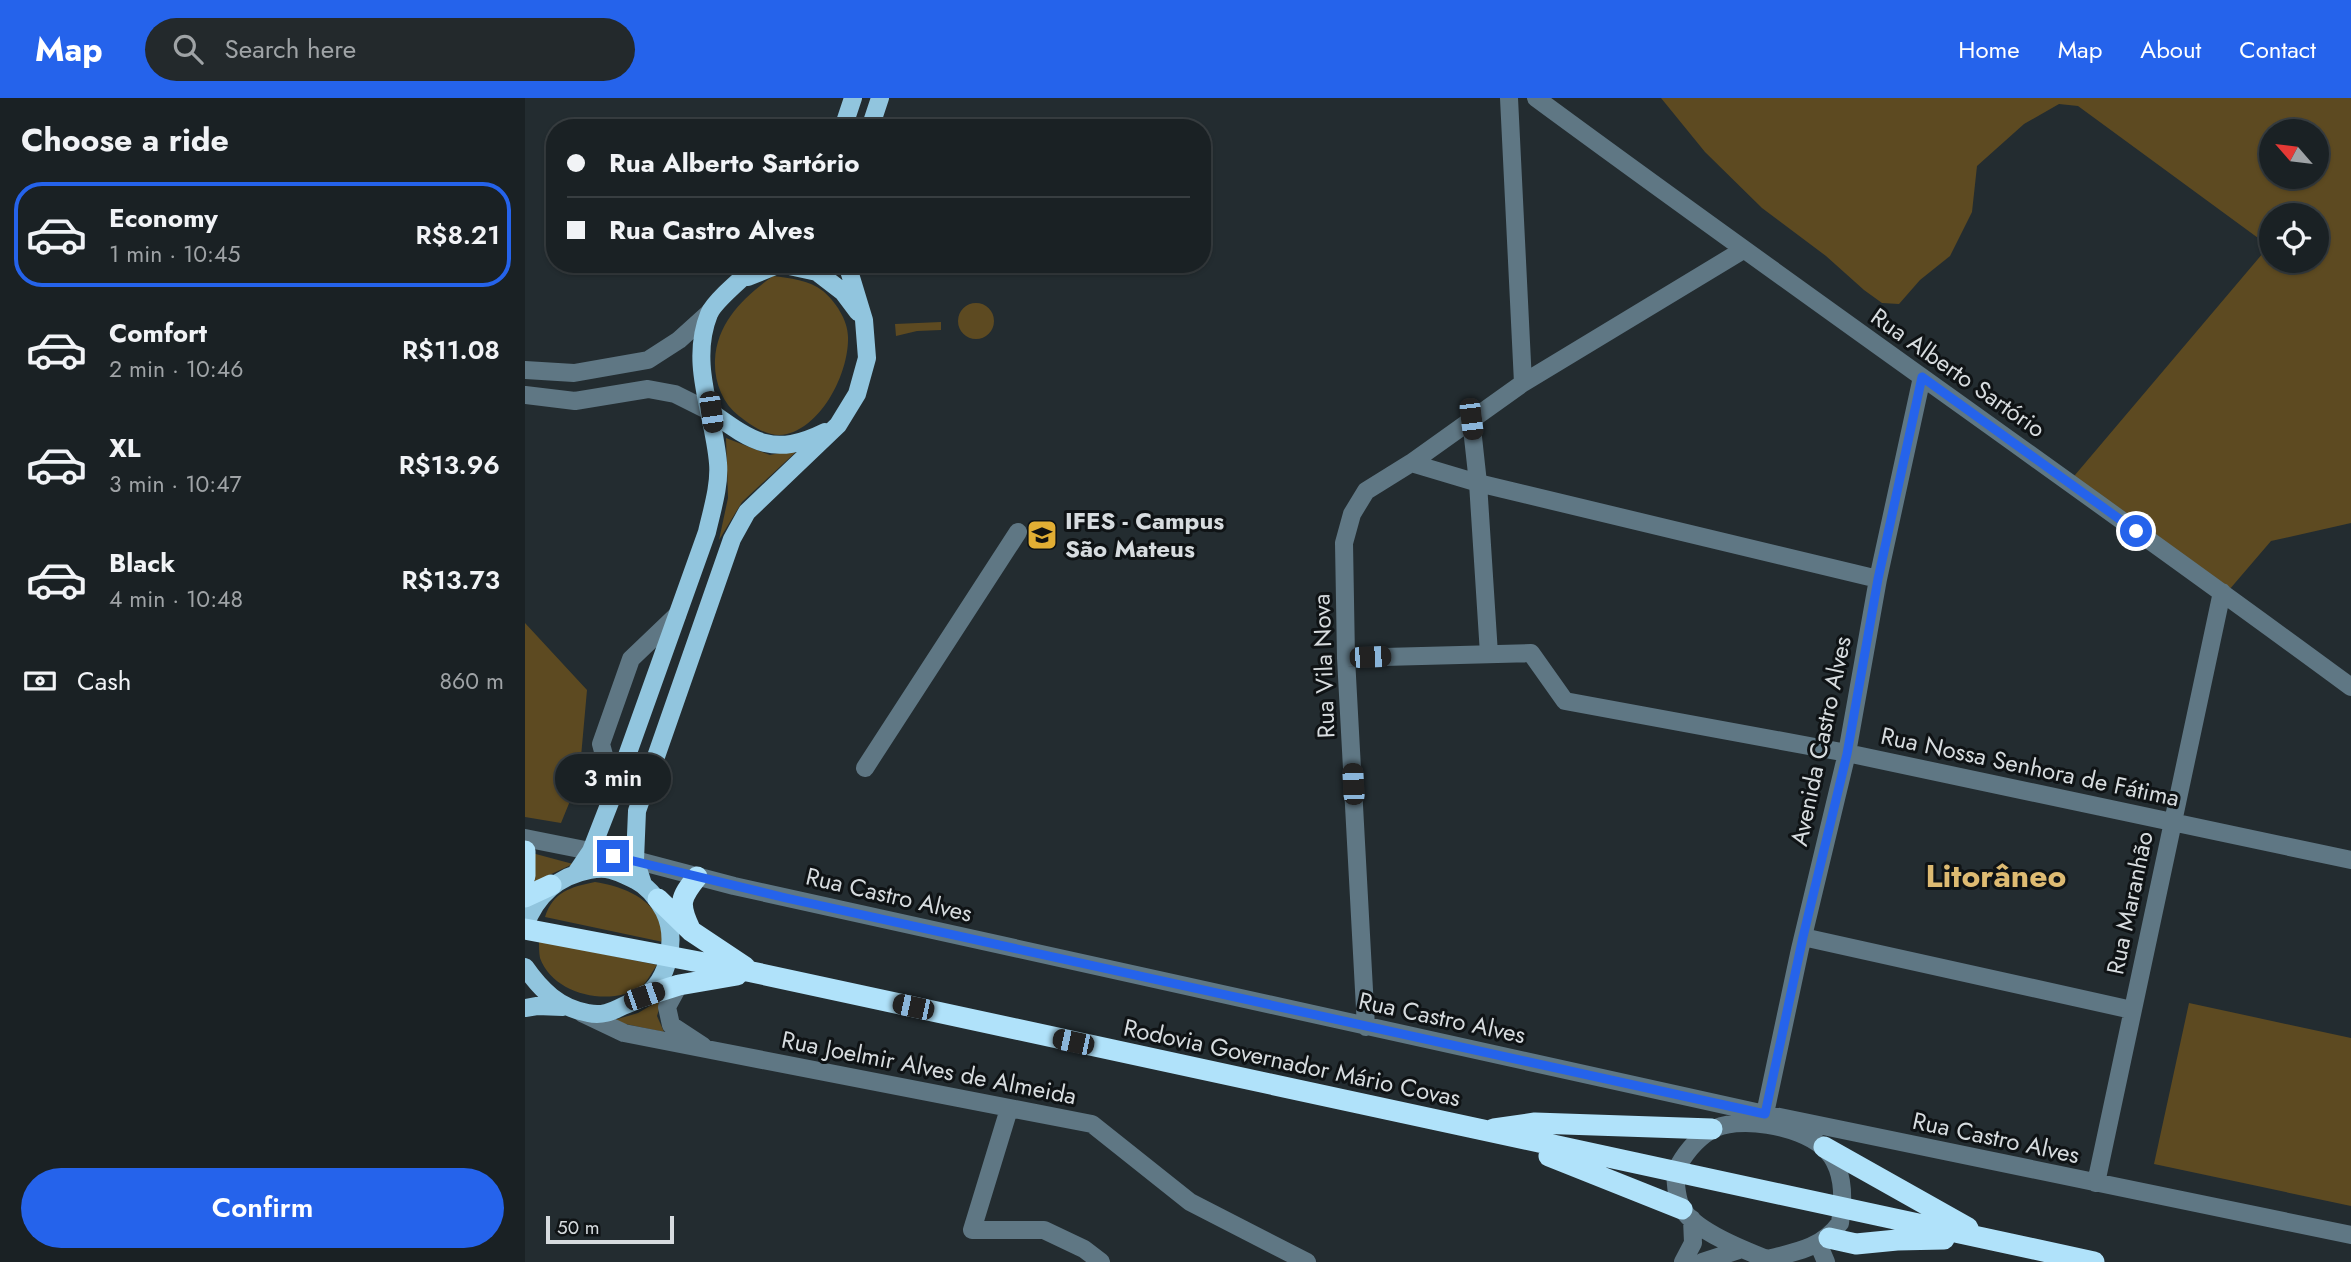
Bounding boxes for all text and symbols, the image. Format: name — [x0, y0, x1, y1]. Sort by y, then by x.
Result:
search box — [145, 18, 635, 81]
text: Map — [35, 26, 103, 73]
icon: search — [169, 30, 207, 68]
text: Search here — [225, 30, 356, 68]
text: Home — [1958, 32, 2020, 67]
text: Map — [2058, 32, 2102, 67]
text: About — [2140, 32, 2201, 67]
text: Contact — [2239, 32, 2316, 67]
text: Choose a ride — [21, 117, 229, 163]
north arrow — [2259, 119, 2329, 189]
map controls — [2259, 119, 2329, 273]
text: Rua Alberto Sartório — [609, 144, 860, 182]
text: Economy — [109, 199, 218, 237]
icon: car — [25, 203, 88, 266]
button: locate — [2259, 203, 2329, 273]
text: Rua Castro Alves — [609, 211, 815, 249]
text: R$8.21 — [415, 216, 500, 254]
text: 1 min · 10:45 — [109, 237, 240, 271]
street label: Rua Alberto Sartório — [1864, 299, 2053, 446]
text: Comfort — [109, 314, 207, 352]
icon: car — [25, 318, 88, 381]
text: R$11.08 — [402, 331, 500, 369]
text: 2 min · 10:46 — [109, 352, 243, 386]
car — [698, 390, 725, 434]
car — [1459, 397, 1484, 441]
text: XL — [109, 429, 141, 467]
icon: car — [25, 433, 88, 496]
text: R$13.96 — [399, 446, 500, 484]
text: 3 min · 10:47 — [109, 467, 242, 501]
place label: IFES - Campus São Mateus — [1065, 503, 1224, 566]
route start — [2120, 515, 2152, 547]
school or university icon: IFES - Campus São Mateus — [1025, 518, 1059, 552]
text: Black — [109, 544, 175, 582]
icon: car — [25, 548, 88, 611]
text: R$13.73 — [401, 561, 500, 599]
text: 4 min · 10:48 — [109, 582, 243, 616]
street label: Rua Vila Nova — [1303, 593, 1344, 739]
street label: Avenida Castro Alves — [1781, 633, 1860, 849]
car — [1349, 646, 1392, 668]
icon: cash — [21, 662, 59, 700]
text: Cash — [77, 662, 131, 700]
text: 860 m — [440, 664, 504, 698]
street label: Rua Nossa Senhora de Fátima — [1878, 718, 2183, 815]
callout: 3 min — [555, 754, 671, 804]
text: 3 min — [584, 761, 642, 795]
car — [1342, 762, 1365, 806]
street label: Rua Maranhão — [2097, 828, 2162, 978]
route end — [597, 840, 629, 872]
district label: Litorâneo — [1926, 853, 2066, 899]
street label: Rua Castro Alves — [802, 858, 976, 931]
car — [621, 979, 668, 1013]
street label: Rua Castro Alves — [1355, 983, 1529, 1052]
car — [891, 992, 936, 1022]
street label: Rodovia Governador Mário Covas — [1120, 1010, 1464, 1115]
street label: Rua Joelmir Alves de Almeida — [779, 1022, 1080, 1113]
car — [1051, 1027, 1096, 1057]
street label: Rua Castro Alves — [1909, 1103, 2083, 1172]
button: Confirm — [21, 1168, 504, 1248]
scale bar — [546, 1213, 674, 1245]
text: 50 m — [557, 1214, 600, 1241]

